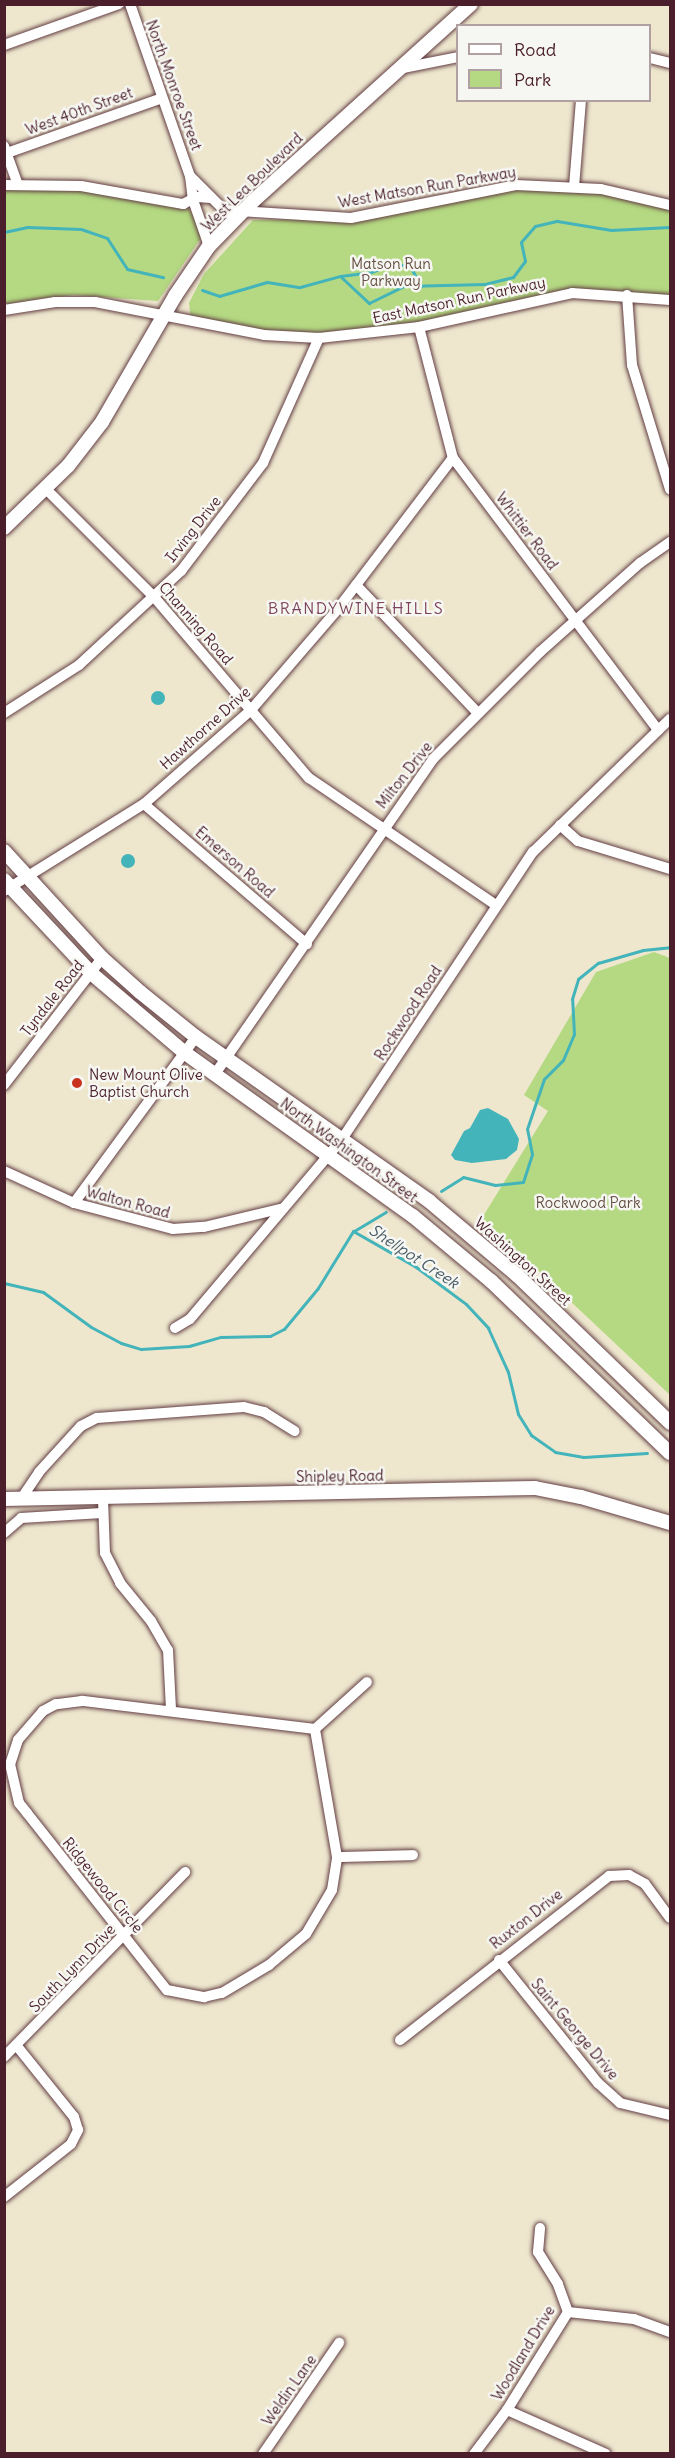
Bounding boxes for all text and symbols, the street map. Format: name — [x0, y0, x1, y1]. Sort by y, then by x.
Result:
street label: North Monroe Street — [142, 17, 206, 153]
legend — [456, 24, 651, 102]
text: Road — [514, 38, 556, 61]
text: Park — [514, 68, 551, 91]
street label: West 40th Street — [23, 83, 135, 139]
street label: West Lea Boulevard — [198, 129, 306, 235]
street label: West Matson Run Parkway — [337, 163, 517, 211]
park label: Matson Run Parkway — [351, 254, 431, 289]
street label: East Matson Run Parkway — [371, 273, 547, 327]
street label: Whittier Road — [492, 489, 562, 573]
street label: Irving Drive — [162, 492, 224, 566]
street label: Channing Road — [155, 578, 237, 668]
district label: BRANDYWINE HILLS — [268, 598, 444, 618]
street label: Hawthorne Drive — [156, 683, 254, 773]
street label: Milton Drive — [372, 738, 436, 812]
street label: Emerson Road — [192, 823, 278, 901]
street label: Tyndale Road — [17, 956, 87, 1040]
street label: Rockwood Road — [371, 962, 445, 1064]
place label: New Mount Olive Baptist Church — [89, 1065, 203, 1100]
marker: New Mount Olive Baptist Church — [70, 1076, 84, 1090]
street label: North Washington Street — [277, 1094, 421, 1206]
street label: Walton Road — [84, 1182, 172, 1222]
park label: Rockwood Park — [535, 1194, 641, 1212]
street label: Washington Street — [471, 1213, 575, 1309]
water label: Shellpot Creek — [366, 1220, 462, 1292]
street label: Shipley Road — [296, 1466, 384, 1486]
street label: Ridgewood Circle — [59, 1834, 147, 1936]
street label: Ruxton Drive — [486, 1885, 566, 1953]
street label: South Lynn Drive — [25, 1920, 119, 2016]
street label: Saint George Drive — [528, 1975, 622, 2083]
street label: Woodland Drive — [488, 2302, 558, 2404]
street label: Weldin Lane — [258, 2351, 320, 2429]

